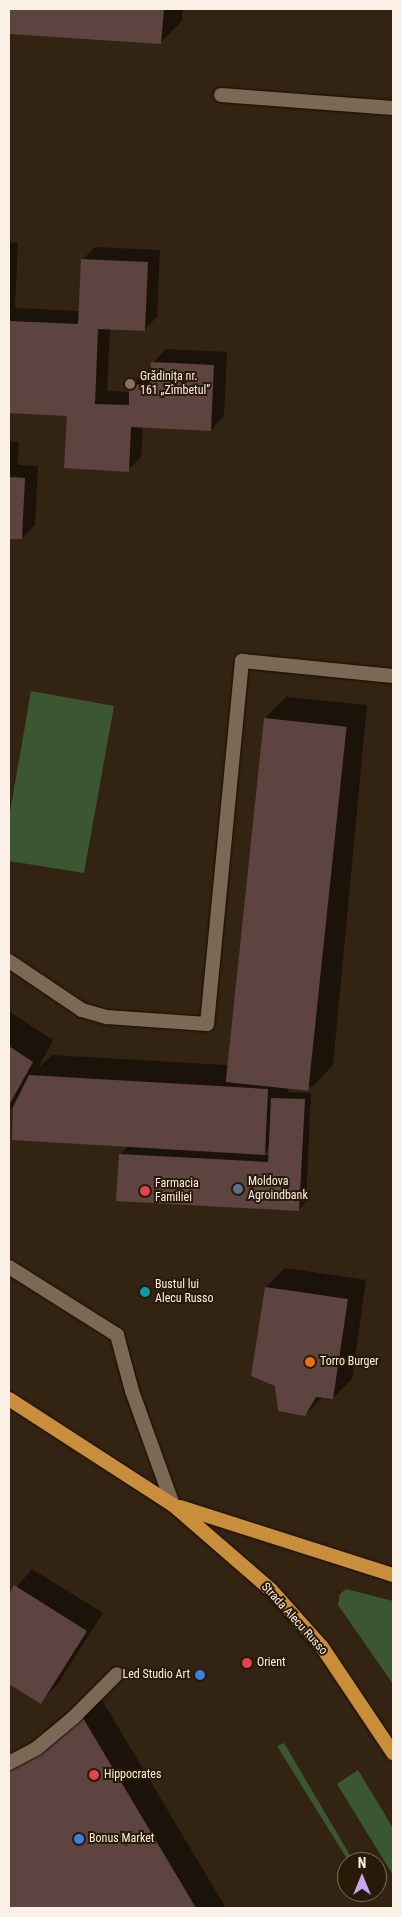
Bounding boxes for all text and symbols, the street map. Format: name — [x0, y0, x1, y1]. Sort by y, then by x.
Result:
place label: Grădinița nr. 161 „Zîmbetul” — [140, 370, 210, 398]
marker: Grădinița nr. 161 „Zîmbetul” — [124, 378, 136, 390]
place label: Moldova Agroindbank — [248, 1175, 308, 1203]
place label: Farmacia Familiei — [155, 1177, 199, 1205]
marker: Moldova Agroindbank — [232, 1183, 244, 1195]
marker: Farmacia Familiei — [139, 1185, 151, 1197]
place label: Bustul lui Alecu Russo — [155, 1278, 214, 1306]
marker: Bustul lui Alecu Russo — [139, 1286, 151, 1298]
place label: Torro Burger — [320, 1355, 379, 1369]
marker: Torro Burger — [304, 1356, 316, 1368]
street label: Strada Alecu Russo — [258, 1580, 330, 1658]
place label: Orient — [257, 1656, 286, 1670]
marker: Orient — [241, 1657, 253, 1669]
place label: Led Studio Art — [122, 1668, 190, 1682]
marker: Led Studio Art — [194, 1669, 206, 1681]
place label: Hippocrates — [104, 1768, 161, 1782]
marker: Hippocrates — [88, 1769, 100, 1781]
place label: Bonus Market — [89, 1832, 154, 1846]
marker: Bonus Market — [73, 1833, 85, 1845]
north arrow — [337, 1852, 387, 1902]
text: N — [358, 1855, 366, 1871]

